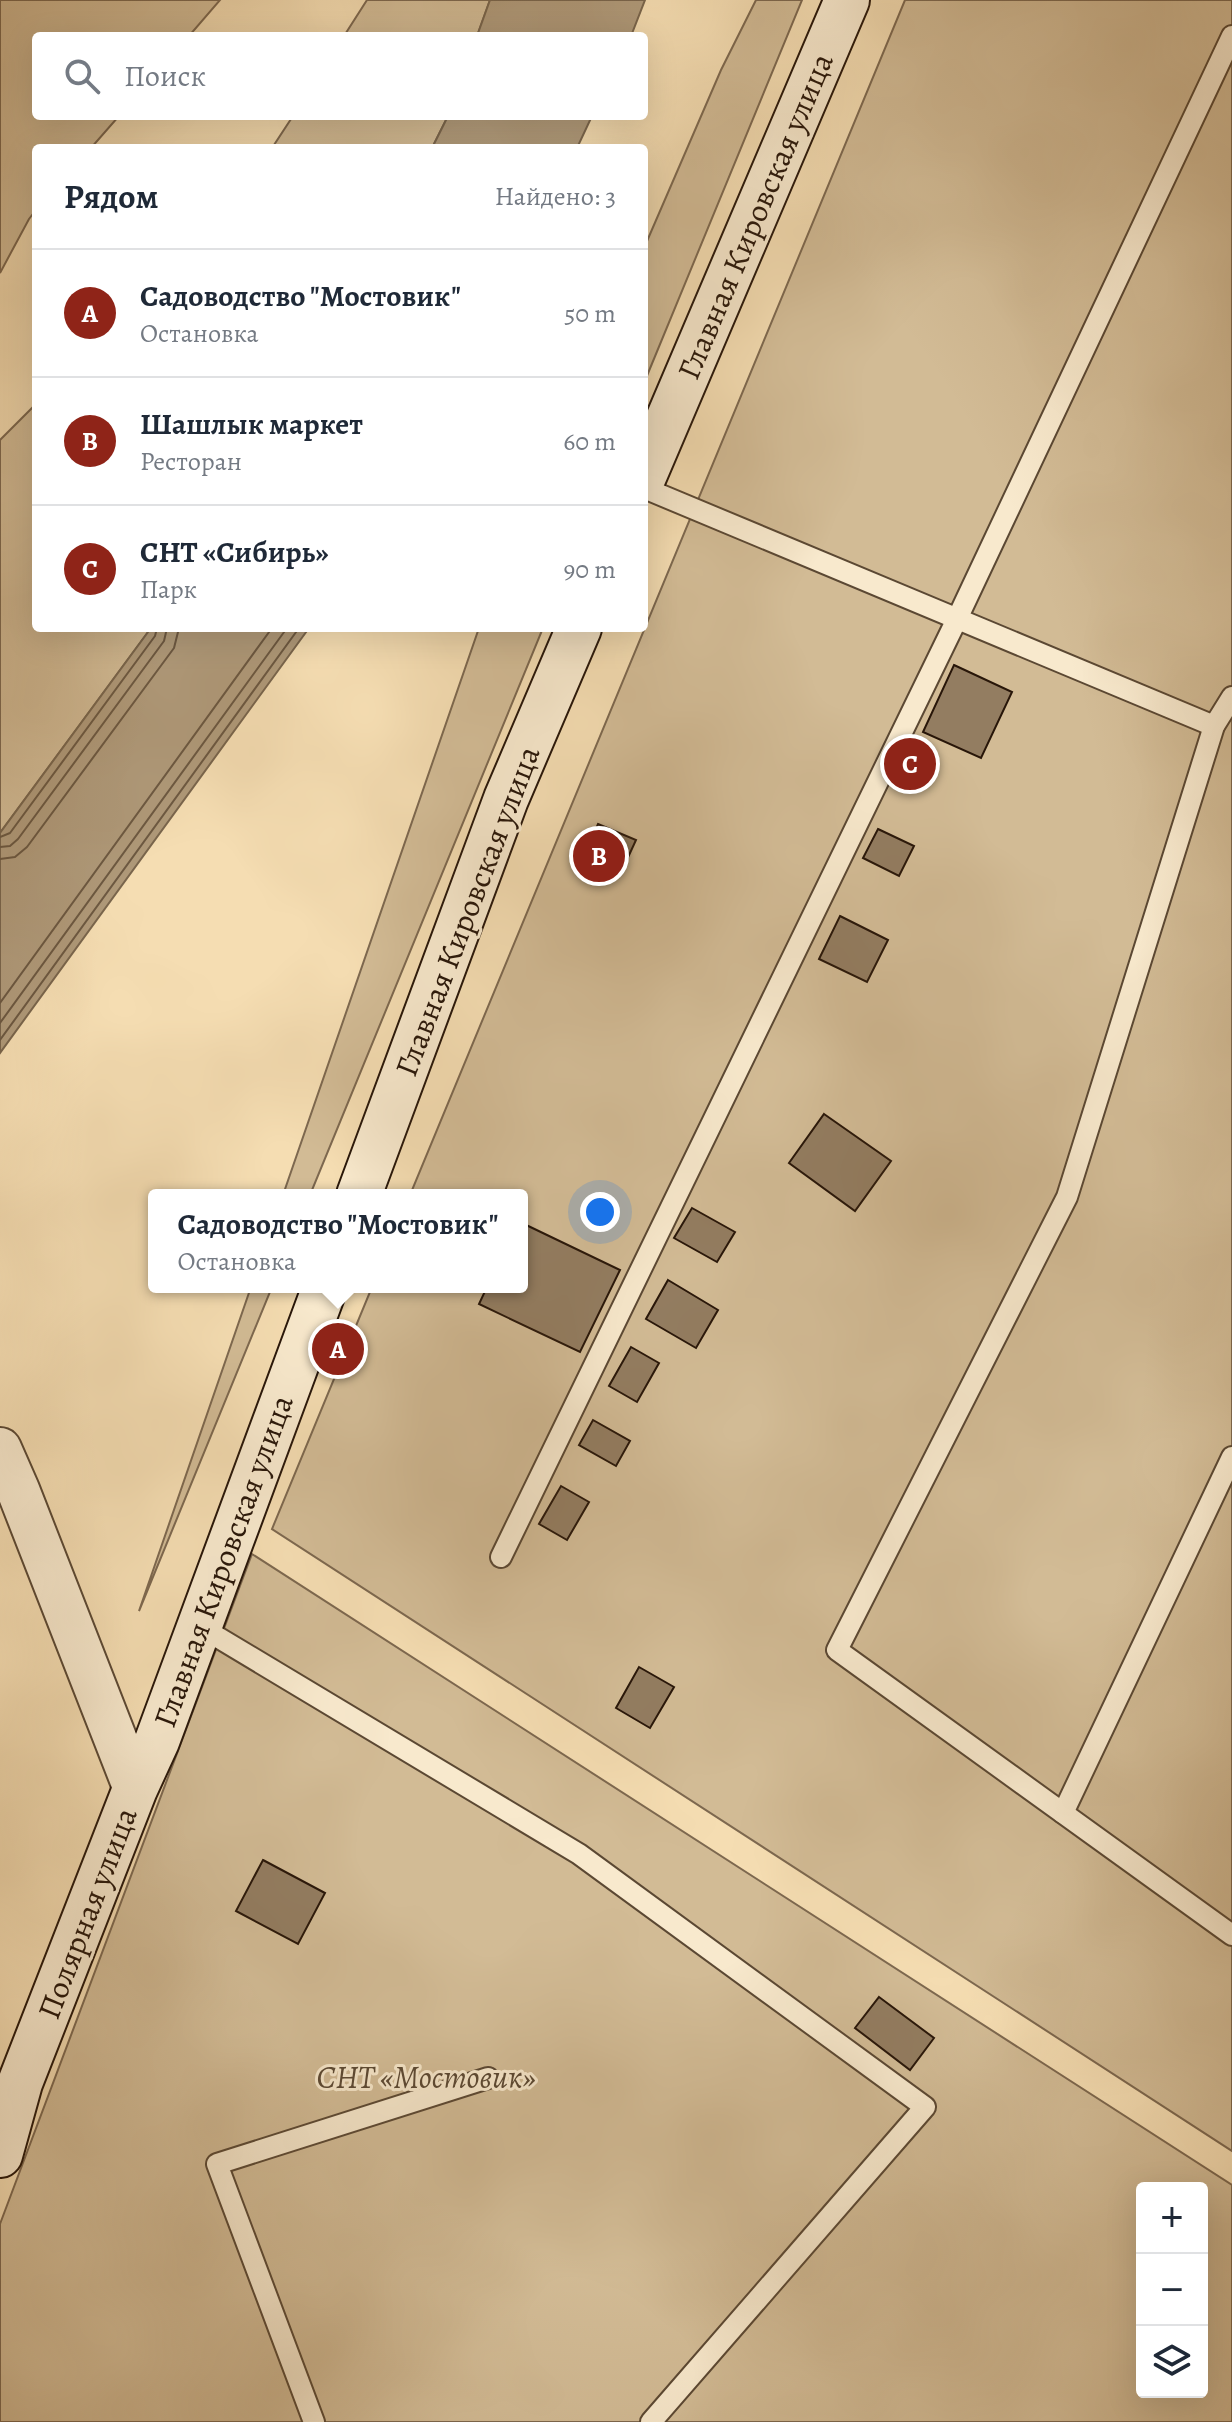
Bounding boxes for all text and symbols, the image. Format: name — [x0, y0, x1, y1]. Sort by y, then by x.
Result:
search box — [32, 32, 648, 120]
street label: Главная Кировская улица — [666, 46, 844, 386]
icon: search — [60, 54, 104, 98]
text: Поиск — [124, 56, 206, 96]
text: Рядом — [64, 173, 158, 220]
text: Найдено: 3 — [495, 179, 616, 214]
text: Садоводство "Мостовик" — [140, 276, 461, 316]
text: A — [82, 296, 98, 331]
text: 50 m — [564, 296, 616, 331]
text: Остановка — [140, 316, 258, 351]
text: Шашлык маркет — [140, 404, 363, 444]
text: B — [82, 424, 98, 459]
text: 60 m — [563, 424, 616, 459]
text: Ресторан — [140, 444, 242, 479]
text: СНТ «Сибирь» — [140, 532, 329, 572]
text: C — [82, 552, 98, 587]
text: 90 m — [564, 552, 616, 587]
text: Парк — [140, 572, 197, 607]
pin: C — [884, 734, 936, 794]
street label: Главная Кировская улица — [384, 739, 550, 1083]
pin: B — [573, 826, 625, 886]
popup — [148, 1189, 528, 1293]
your location — [580, 1192, 620, 1232]
text: Садоводство "Мостовик" — [178, 1204, 498, 1244]
text: Остановка — [178, 1244, 296, 1279]
pin: A — [312, 1319, 364, 1379]
street label: Главная Кировская улица — [142, 1388, 304, 1733]
street label: Полярная улица — [26, 1801, 148, 2025]
park label: СНТ «Мостовик» — [316, 2055, 536, 2099]
map controls — [1136, 2182, 1208, 2398]
button: + — [1136, 2182, 1208, 2254]
button: − — [1136, 2254, 1208, 2326]
button: layers — [1136, 2326, 1208, 2398]

